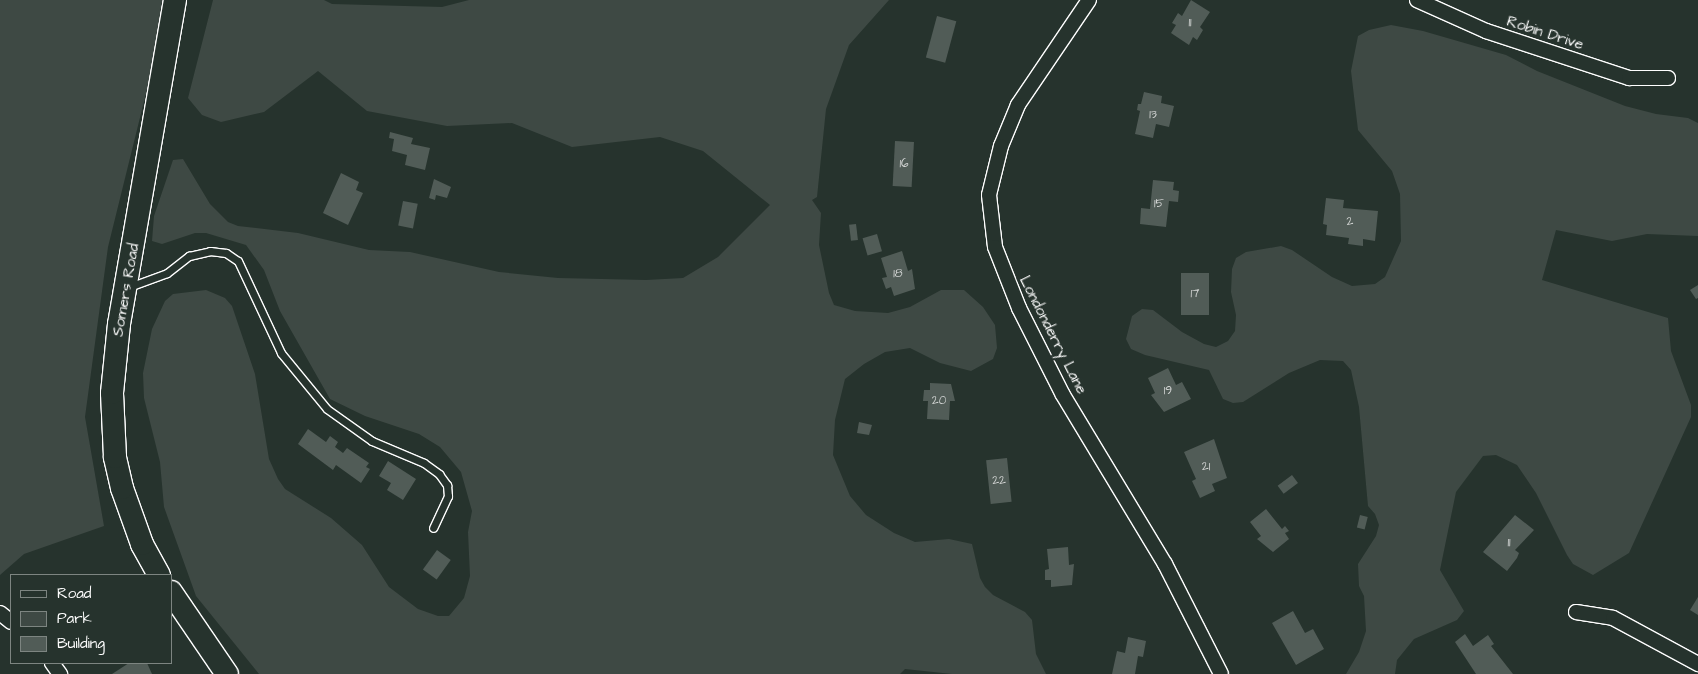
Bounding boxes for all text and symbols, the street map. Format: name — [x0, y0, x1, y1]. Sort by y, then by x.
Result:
street label: Robin Drive — [1504, 12, 1586, 54]
house number: 11 — [1188, 16, 1192, 30]
house number: 13 — [1149, 108, 1157, 122]
house number: 16 — [899, 157, 909, 171]
house number: 15 — [1154, 197, 1164, 211]
house number: 2 — [1347, 215, 1353, 229]
street label: Somers Road — [109, 242, 143, 338]
house number: 18 — [893, 267, 903, 281]
street label: Londonderry Lane — [1015, 273, 1091, 397]
house number: 17 — [1191, 287, 1199, 301]
house number: 19 — [1164, 384, 1172, 398]
house number: 20 — [932, 394, 946, 408]
house number: 21 — [1202, 460, 1210, 474]
house number: 22 — [992, 474, 1006, 488]
house number: 11 — [1507, 536, 1511, 550]
legend — [10, 574, 172, 664]
text: Road — [57, 583, 91, 604]
text: Park — [57, 608, 92, 629]
text: Building — [57, 633, 105, 654]

